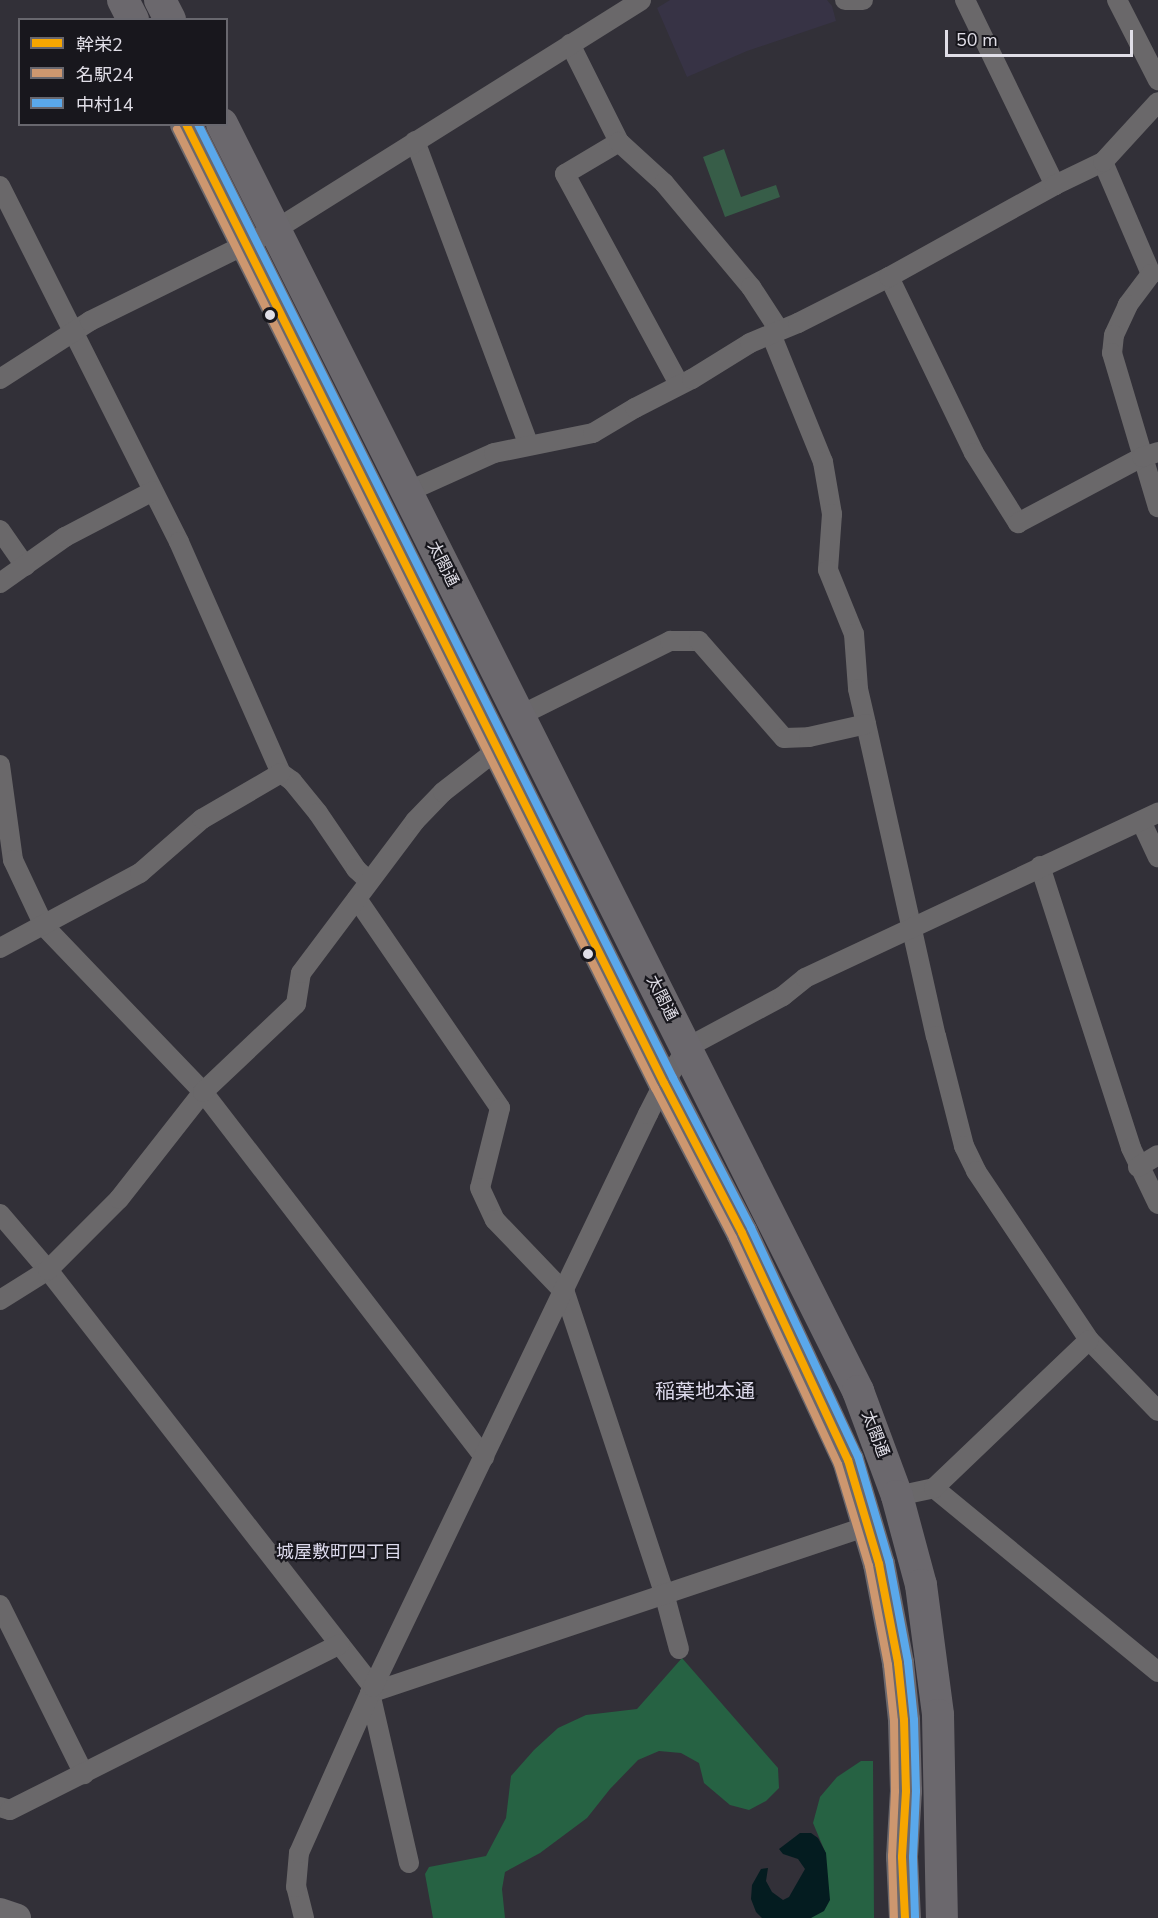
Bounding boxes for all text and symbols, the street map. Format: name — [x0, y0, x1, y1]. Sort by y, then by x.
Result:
legend — [18, 18, 228, 126]
scale bar — [948, 18, 1136, 56]
text: 50 m — [956, 28, 998, 52]
text: 幹栄2 — [76, 33, 123, 57]
text: 名駅24 — [76, 63, 134, 87]
text: 中村14 — [76, 93, 134, 117]
unlabelled marker — [264, 309, 276, 321]
street label: 太閤通 — [424, 538, 462, 590]
unlabelled marker — [582, 948, 594, 960]
street label: 太閤通 — [643, 972, 681, 1024]
district label: 稲葉地本通 — [655, 1379, 755, 1403]
street label: 太閤通 — [857, 1408, 893, 1460]
district label: 城屋敷町四丁目 — [276, 1541, 402, 1563]

